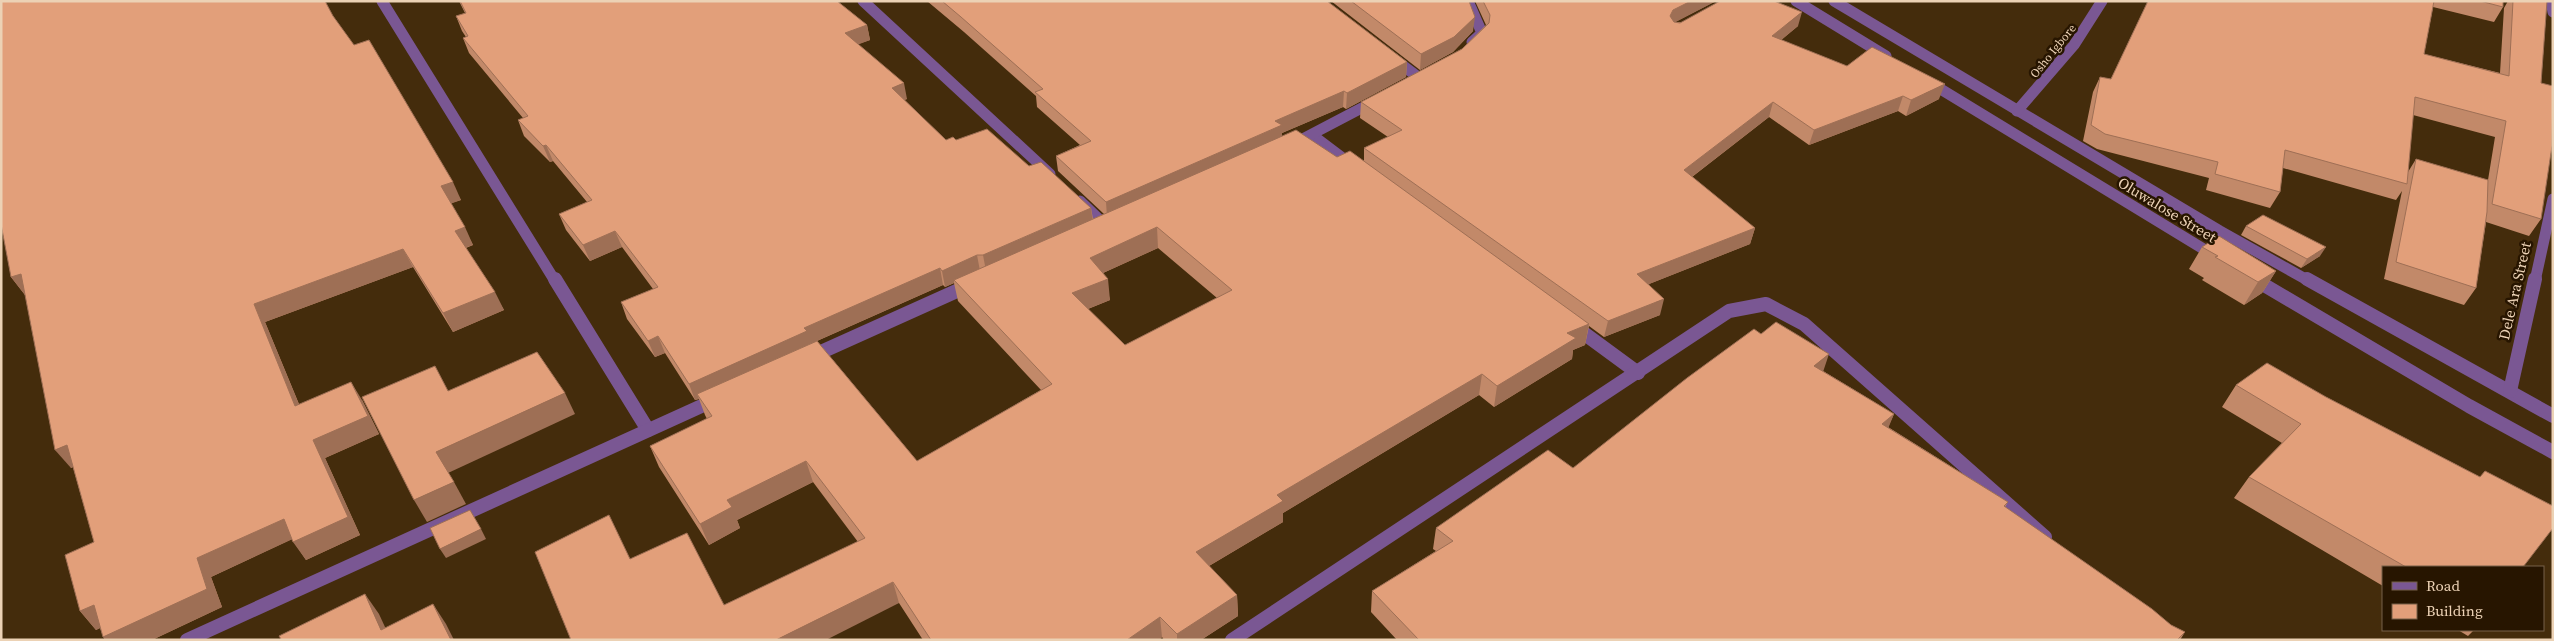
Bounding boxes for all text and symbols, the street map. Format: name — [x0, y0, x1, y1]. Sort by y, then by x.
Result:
street label: Osho Igbore — [2026, 21, 2080, 81]
street label: Oluwalose Street — [2114, 172, 2220, 247]
street label: Dele Ara Street — [2493, 240, 2536, 342]
legend — [2382, 566, 2544, 631]
text: Road — [2426, 575, 2460, 596]
text: Building — [2426, 600, 2483, 621]

